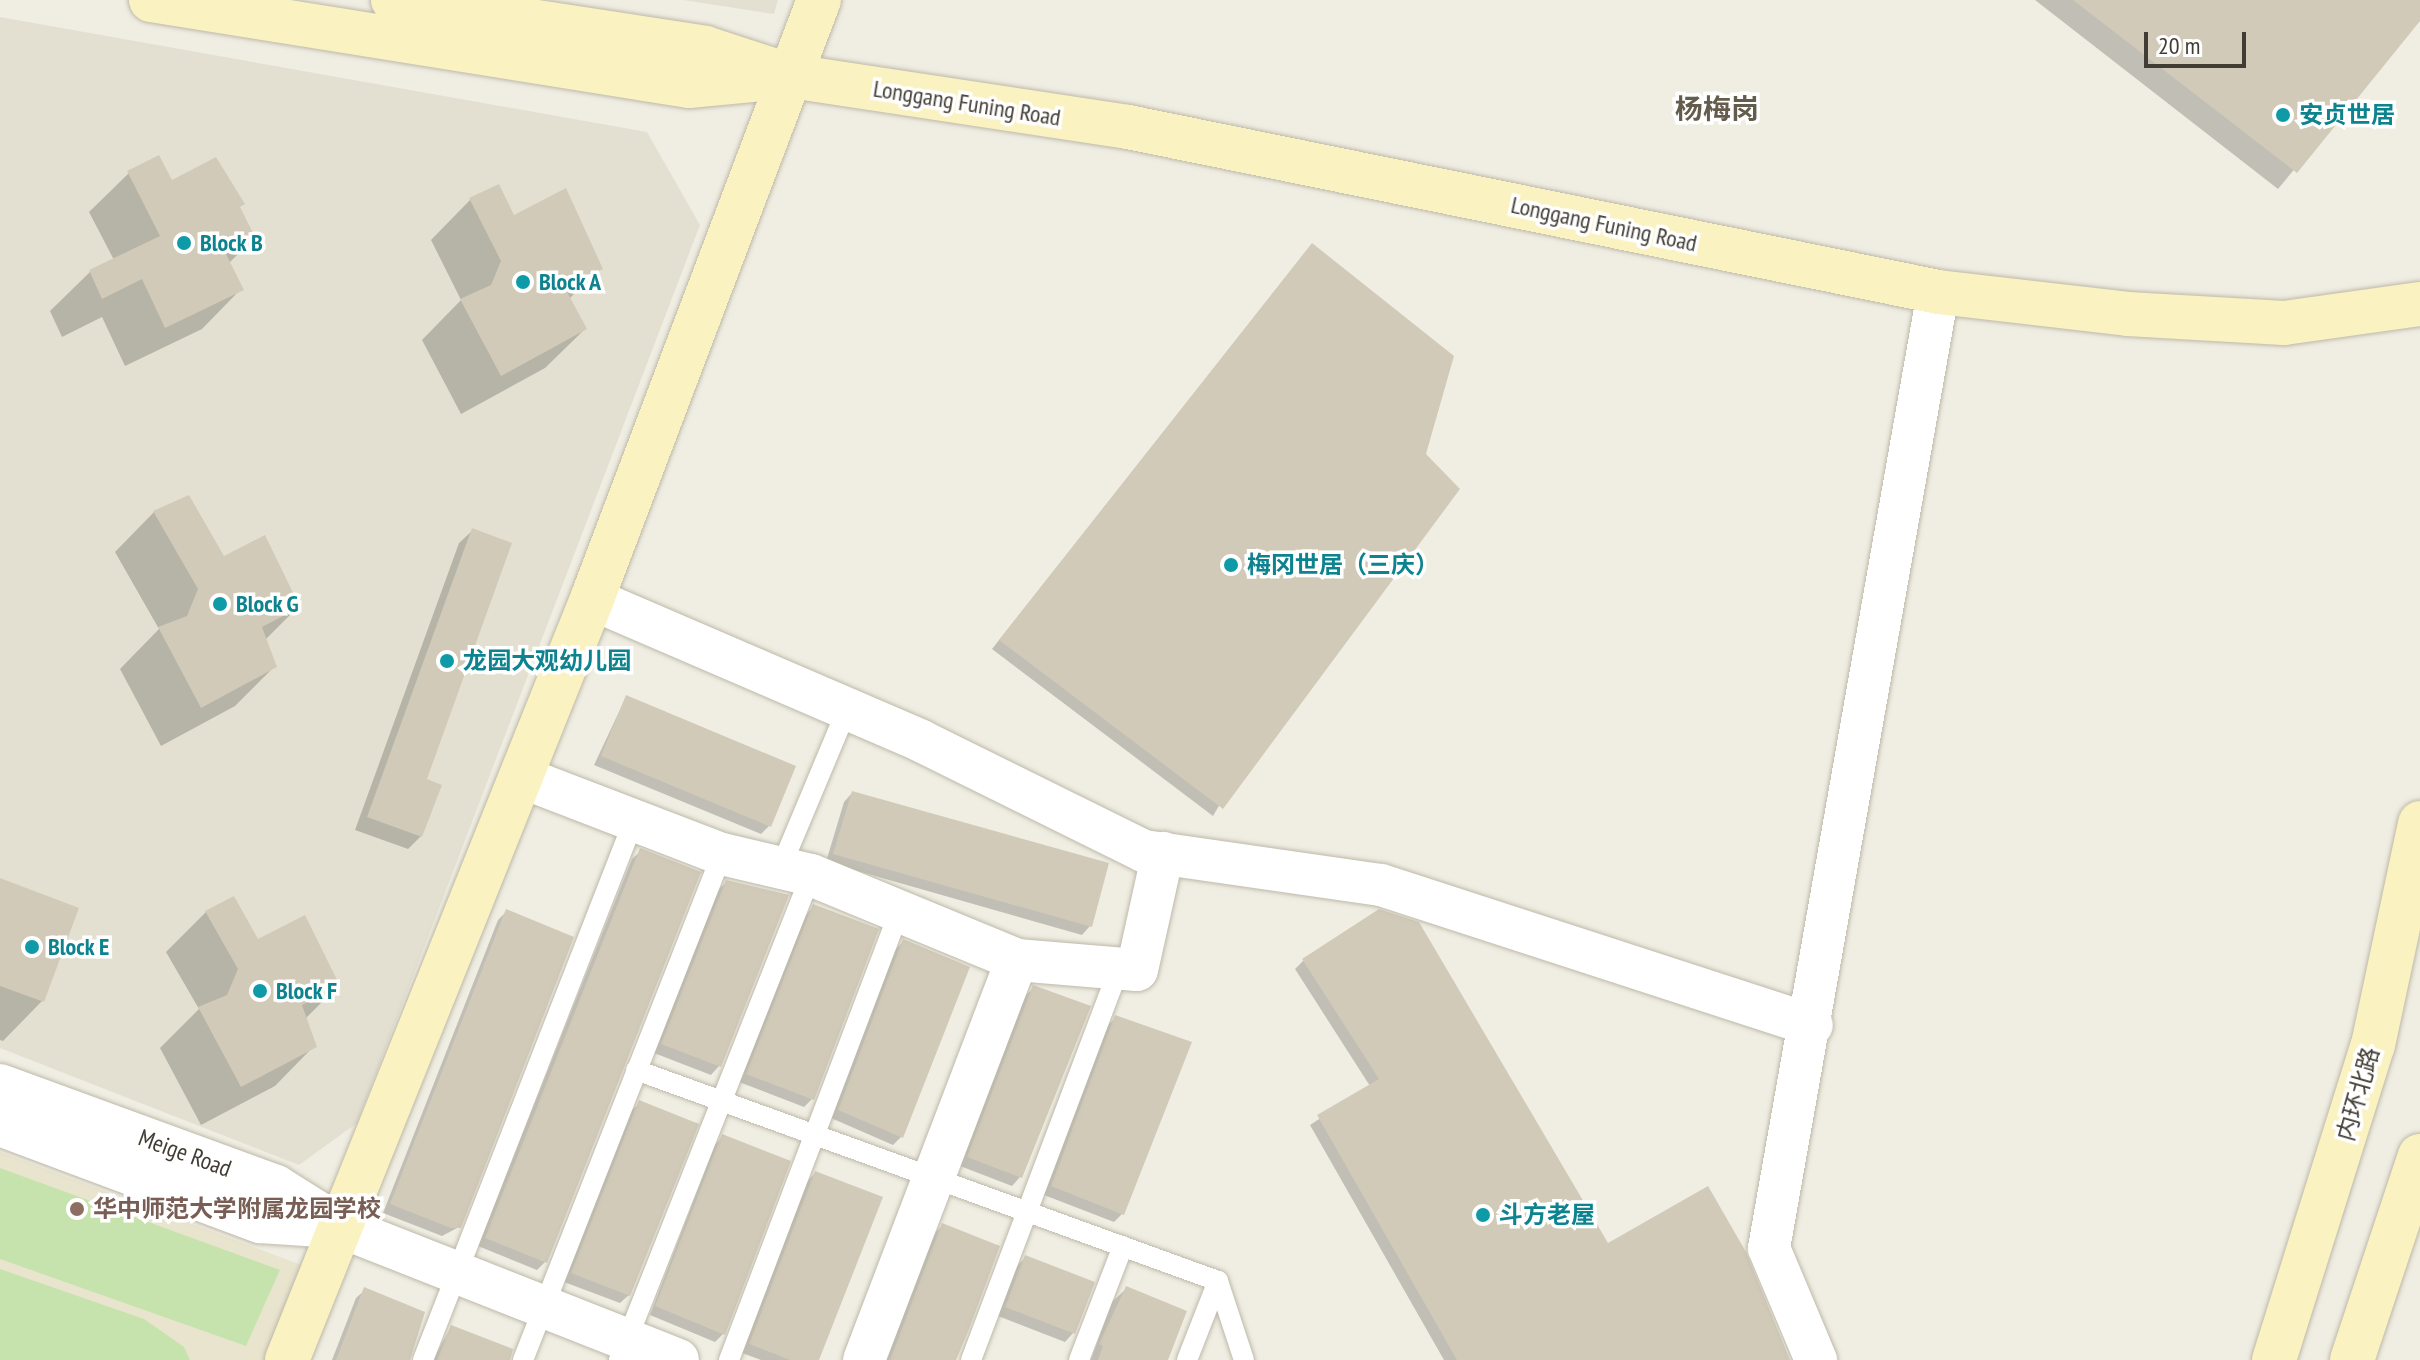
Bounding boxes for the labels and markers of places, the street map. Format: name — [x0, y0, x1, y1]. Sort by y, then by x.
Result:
place label: 安贞世居 — [2299, 101, 2395, 129]
marker: 安贞世居 — [2274, 106, 2292, 124]
place label: Block B — [200, 229, 263, 257]
marker: Block B — [175, 234, 193, 252]
place label: Block A — [539, 268, 603, 296]
marker: Block A — [514, 273, 532, 291]
place label: 梅冈世居（三庆） — [1247, 551, 1439, 579]
marker: 梅冈世居（三庆） — [1222, 556, 1240, 574]
place label: Block G — [236, 590, 300, 618]
marker: Block G — [211, 595, 229, 613]
place label: 龙园大观幼儿园 — [463, 647, 631, 675]
marker: 龙园大观幼儿园 — [438, 652, 456, 670]
place label: Block E — [48, 933, 110, 961]
marker: Block E — [23, 938, 41, 956]
place label: Block F — [276, 977, 338, 1005]
marker: Block F — [251, 982, 269, 1000]
place label: 华中师范大学附属龙园学校 — [93, 1195, 381, 1223]
marker: 华中师范大学附属龙园学校 — [68, 1200, 86, 1218]
place label: 斗方老屋 — [1499, 1201, 1595, 1229]
marker: 斗方老屋 — [1474, 1206, 1492, 1224]

